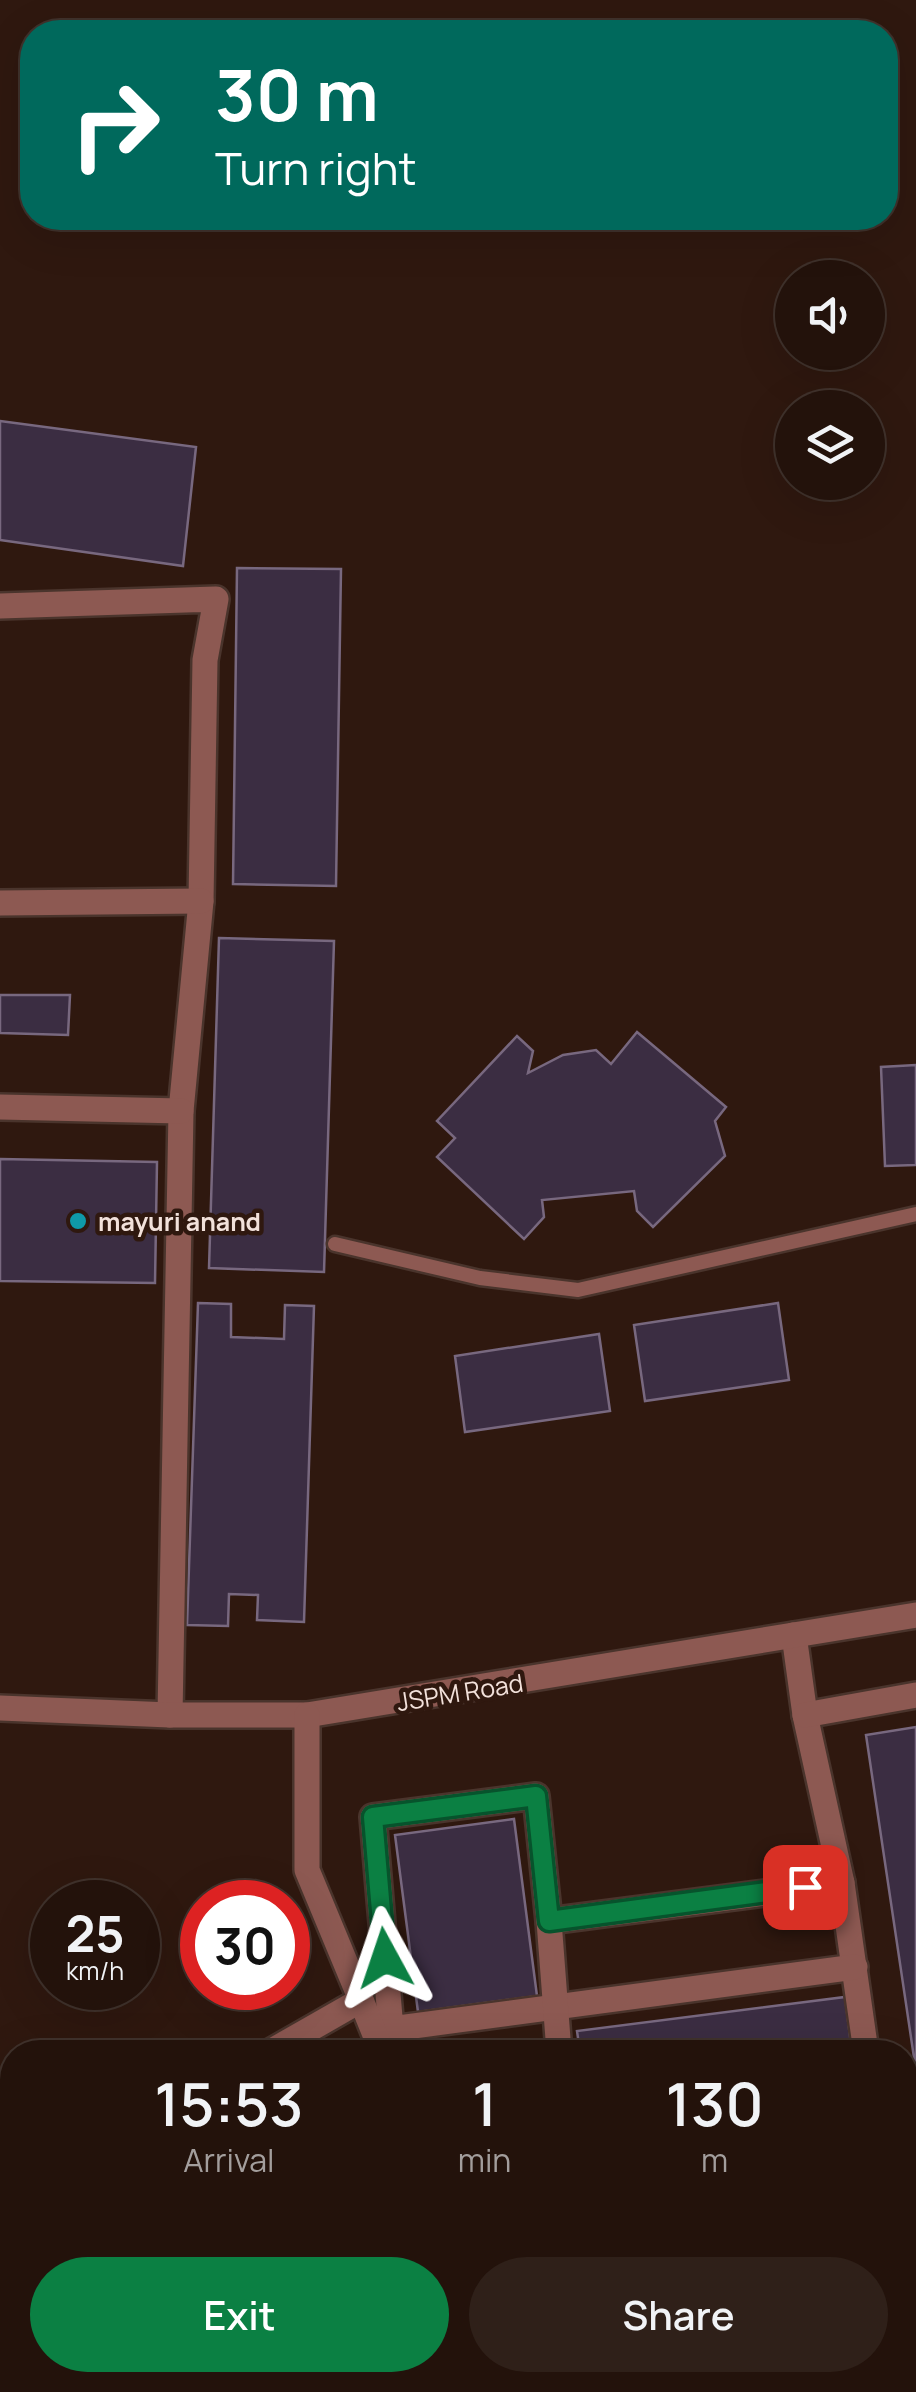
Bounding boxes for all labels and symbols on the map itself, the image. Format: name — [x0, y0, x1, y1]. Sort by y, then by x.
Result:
place label: mayuri anand — [98, 1204, 261, 1239]
marker: mayuri anand — [67, 1210, 89, 1232]
street label: JSPM Road — [394, 1665, 526, 1719]
pin — [763, 1845, 848, 1930]
speed limit sign: 30 — [180, 1880, 310, 2010]
position arrow — [333, 1906, 437, 2010]

